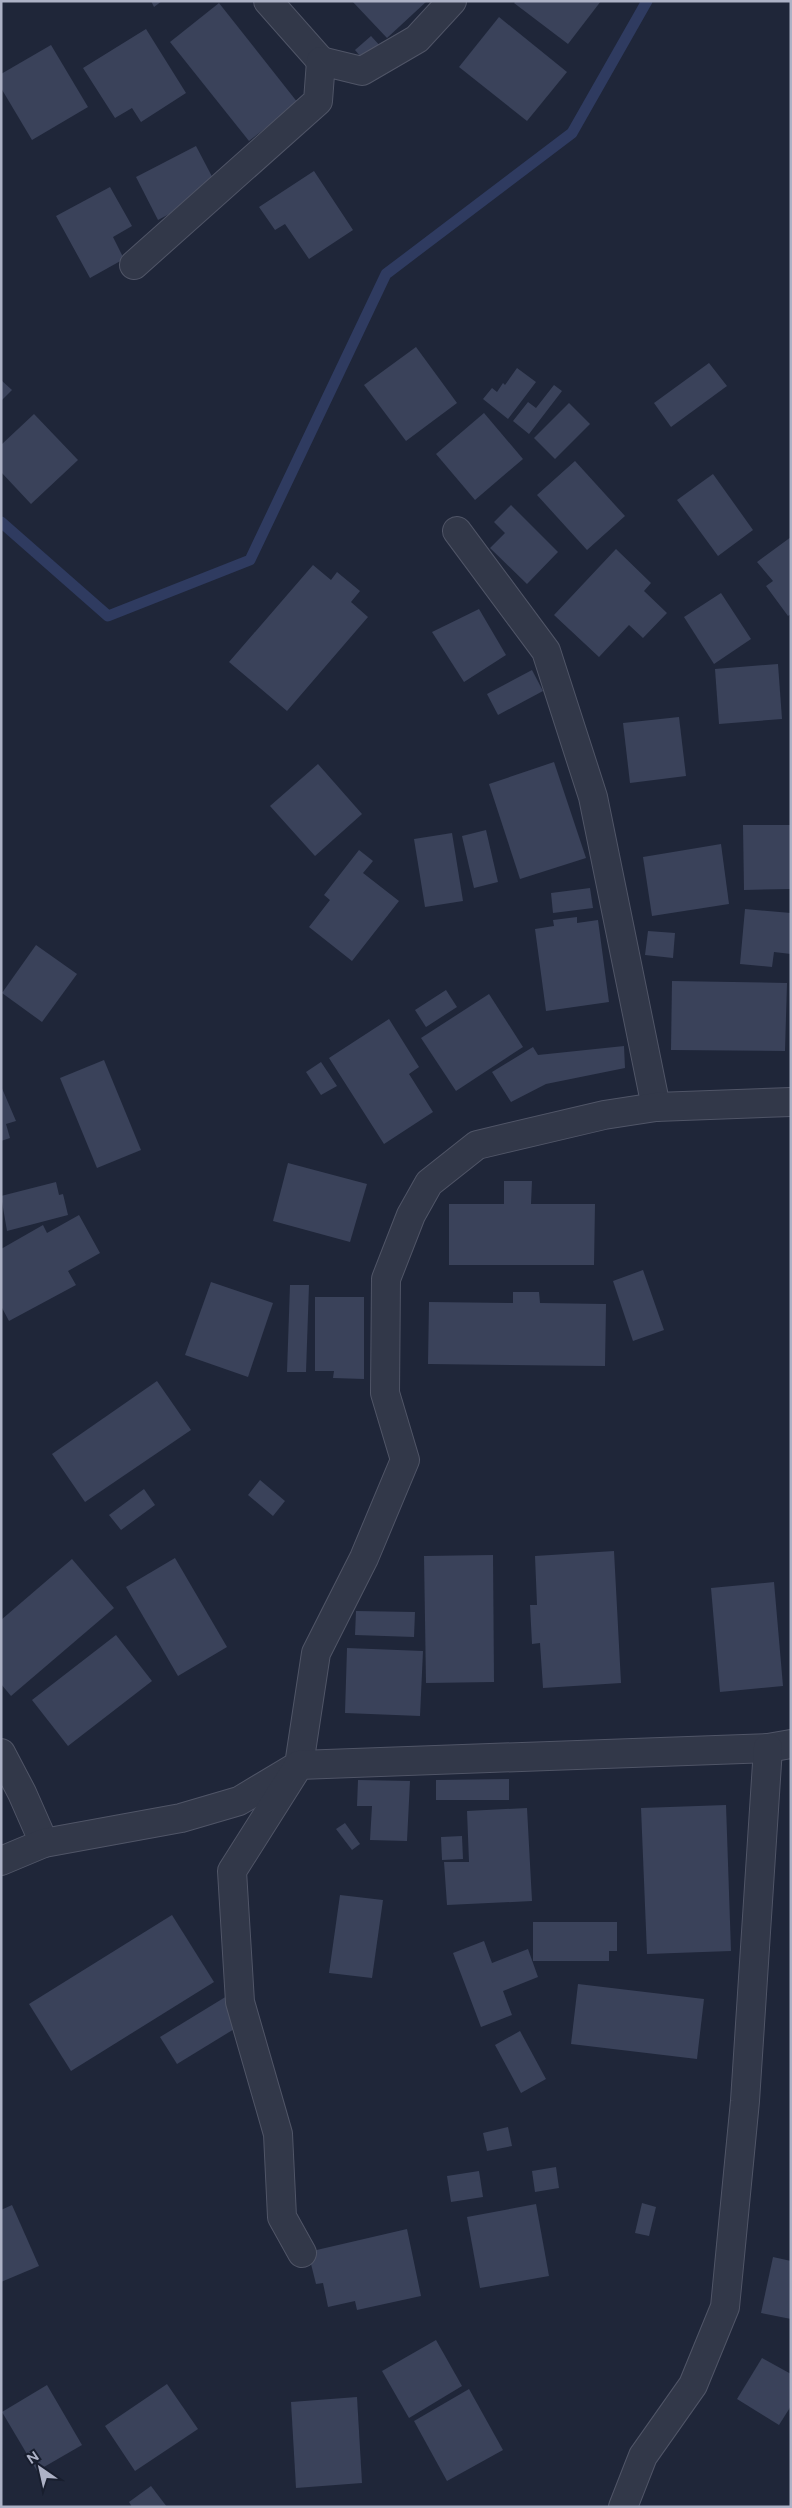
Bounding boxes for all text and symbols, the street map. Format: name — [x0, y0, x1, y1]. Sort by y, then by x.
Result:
north arrow — [15, 2443, 65, 2493]
text: N — [24, 2448, 42, 2468]

